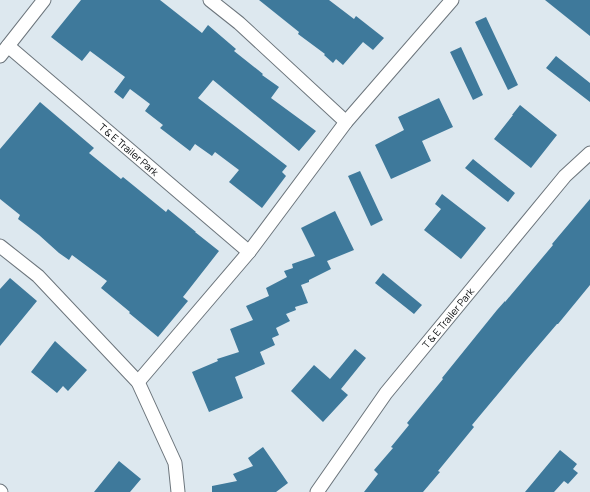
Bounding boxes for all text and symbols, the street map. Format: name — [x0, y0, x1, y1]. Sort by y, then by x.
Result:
street label: T & E Trailer Park — [96, 120, 163, 180]
street label: T & E Trailer Park — [419, 284, 478, 351]

